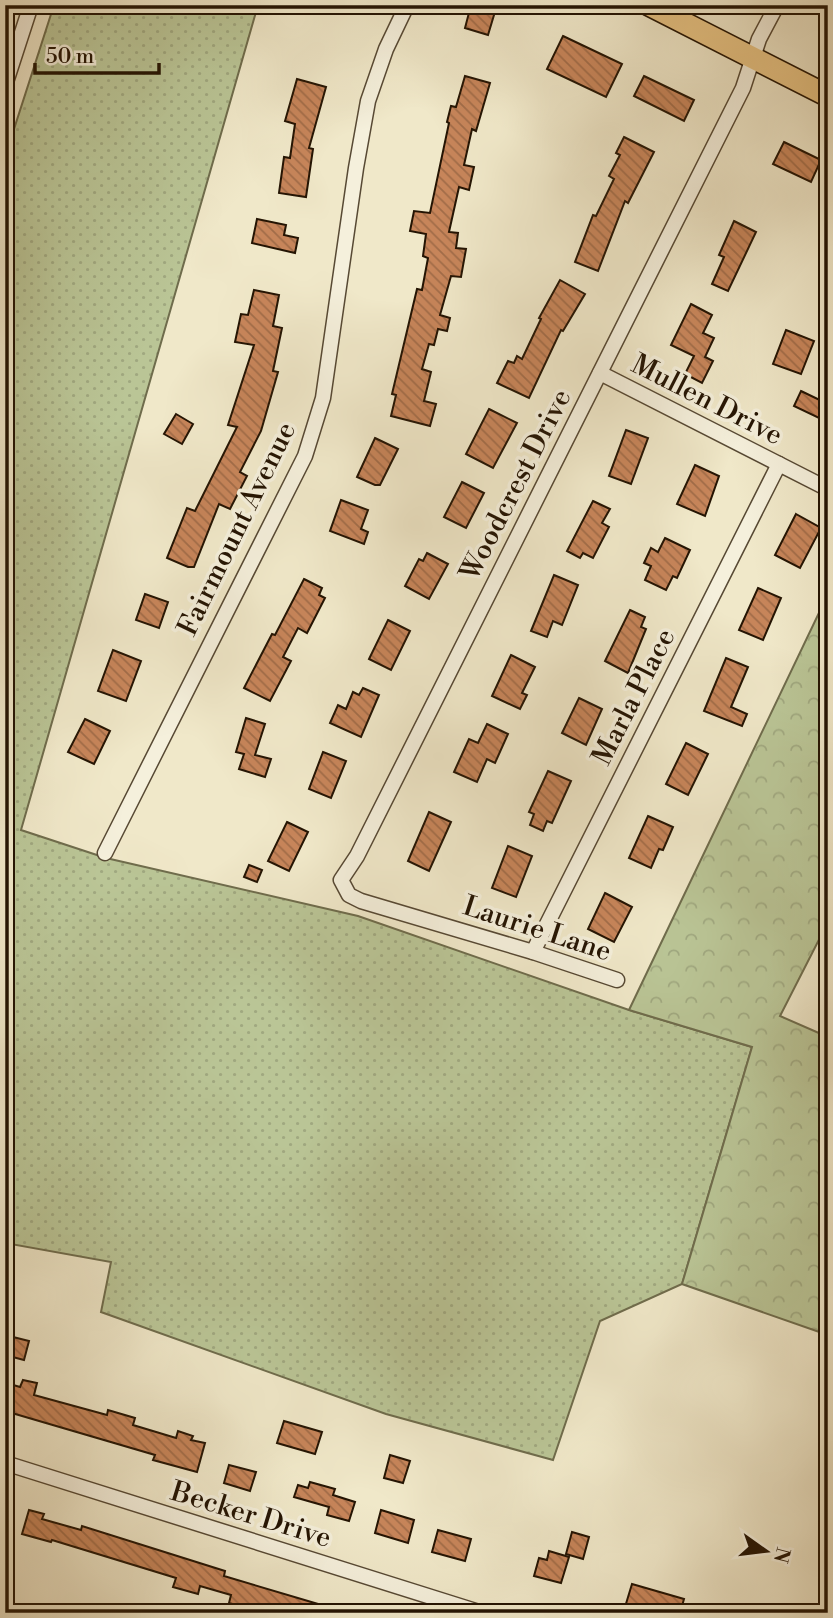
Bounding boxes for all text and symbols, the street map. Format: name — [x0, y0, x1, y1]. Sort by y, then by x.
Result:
scale bar — [35, 32, 159, 76]
text: 50 m — [46, 44, 94, 70]
street label: Mullen Drive — [625, 347, 789, 453]
street label: Woodcrest Drive — [452, 383, 579, 588]
street label: Fairmount Avenue — [170, 416, 304, 642]
street label: Marla Place — [585, 623, 683, 771]
street label: Laurie Lane — [458, 889, 616, 969]
street label: Becker Drive — [166, 1474, 335, 1556]
north arrow — [732, 1516, 802, 1586]
text: N — [768, 1545, 795, 1565]

